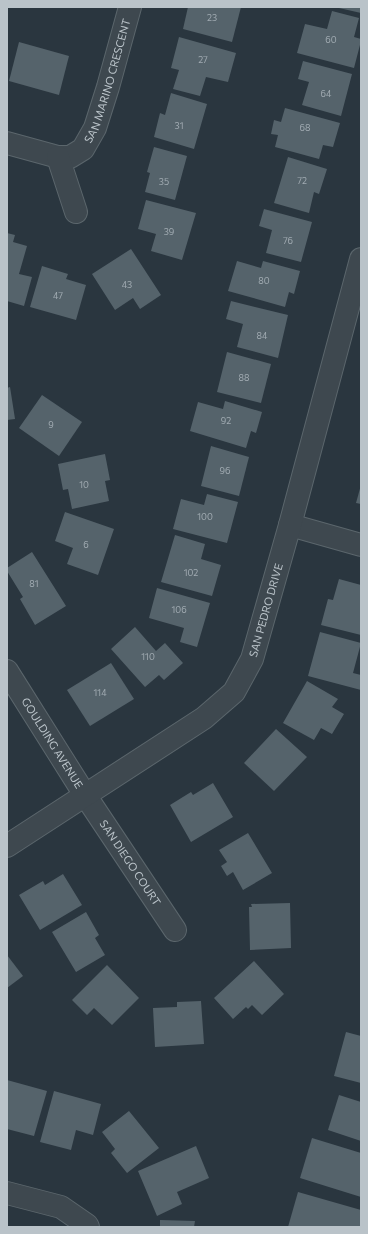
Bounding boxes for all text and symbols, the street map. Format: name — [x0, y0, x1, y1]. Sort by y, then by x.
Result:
house number: 23 — [207, 12, 217, 23]
street label: SAN MARINO CRESCENT — [81, 17, 132, 145]
house number: 60 — [325, 34, 337, 45]
house number: 27 — [198, 54, 208, 65]
house number: 64 — [321, 88, 332, 99]
house number: 31 — [175, 120, 183, 131]
house number: 68 — [300, 122, 310, 133]
house number: 72 — [297, 175, 307, 186]
house number: 35 — [159, 176, 169, 187]
house number: 39 — [164, 226, 174, 237]
house number: 76 — [283, 235, 293, 246]
house number: 80 — [258, 275, 270, 286]
house number: 43 — [122, 279, 132, 290]
house number: 47 — [53, 290, 63, 301]
house number: 84 — [257, 330, 268, 341]
house number: 88 — [239, 372, 249, 383]
house number: 92 — [221, 415, 231, 426]
house number: 9 — [48, 419, 54, 430]
house number: 96 — [220, 465, 230, 476]
house number: 10 — [79, 479, 89, 490]
house number: 100 — [197, 511, 213, 522]
house number: 6 — [83, 539, 89, 550]
street label: SAN PEDRO DRIVE — [246, 562, 285, 658]
house number: 102 — [184, 567, 198, 578]
house number: 81 — [29, 578, 39, 589]
house number: 106 — [171, 604, 187, 615]
house number: 110 — [141, 651, 155, 662]
house number: 114 — [93, 687, 107, 698]
street label: GOULDING AVENUE — [19, 695, 86, 791]
street label: SAN DIEGO COURT — [97, 817, 164, 908]

